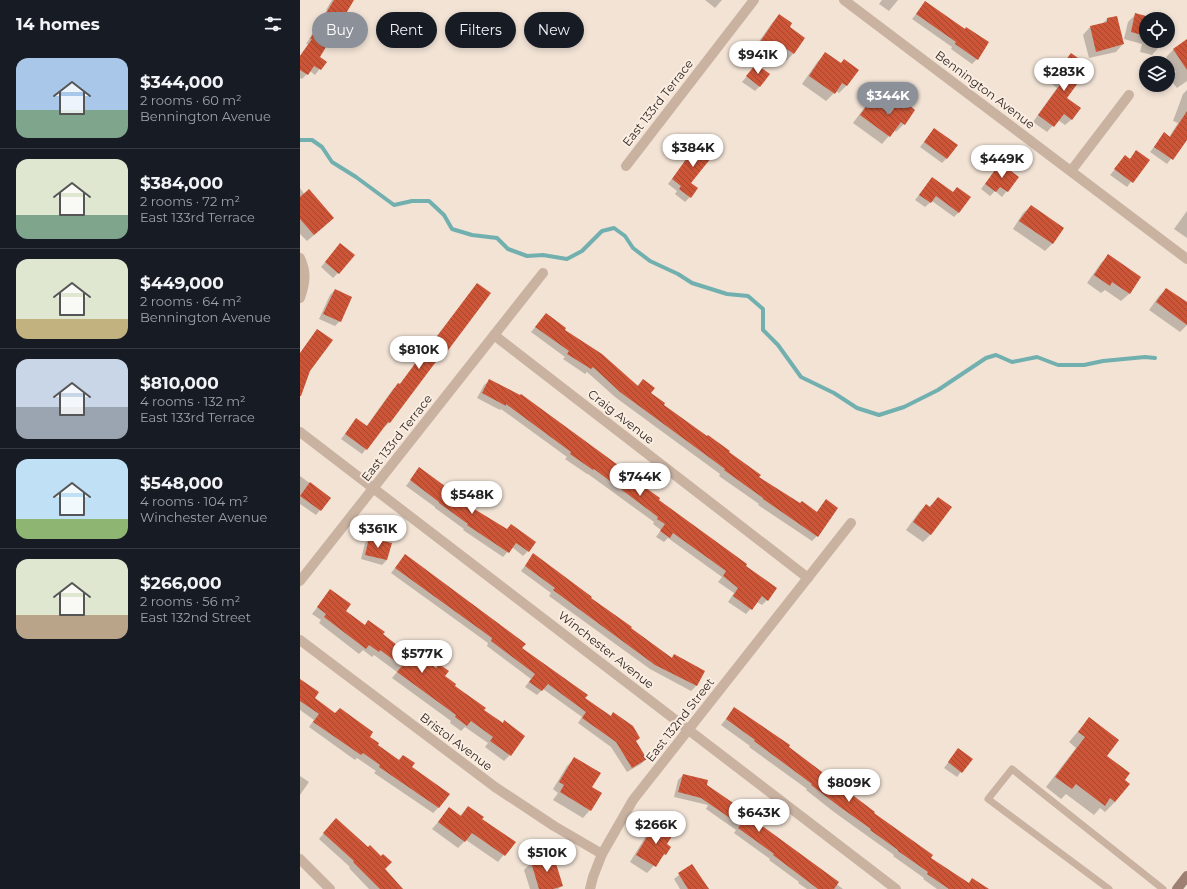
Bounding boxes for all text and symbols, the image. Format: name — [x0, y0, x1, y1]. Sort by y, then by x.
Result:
chip: Buy — [312, 12, 368, 48]
chip: Rent — [376, 12, 437, 48]
chip: Filters — [445, 12, 516, 48]
chip: New — [524, 12, 584, 48]
map controls — [1139, 12, 1175, 92]
button: locate — [1139, 12, 1175, 48]
icon: filters — [262, 13, 284, 35]
text: 14 homes — [16, 14, 100, 34]
pin: $941K — [730, 41, 786, 75]
text: $941K — [738, 46, 778, 62]
street label: Bennington Avenue — [933, 47, 1038, 132]
street label: East 133rd Terrace — [619, 56, 696, 149]
button: layers — [1139, 56, 1175, 92]
pin: $283K — [1036, 58, 1092, 92]
text: $283K — [1043, 63, 1085, 79]
text: $344,000 — [140, 72, 223, 92]
icon: home — [48, 74, 96, 122]
pin: $344K — [860, 82, 916, 116]
text: $344K — [866, 87, 910, 103]
text: 2 rooms · 60 m² — [140, 92, 242, 108]
text: Bennington Avenue — [140, 108, 271, 124]
pin: $384K — [665, 134, 721, 168]
text: $384K — [671, 139, 715, 155]
pin: $449K — [974, 145, 1030, 179]
text: $449K — [980, 150, 1024, 166]
text: $384,000 — [140, 173, 223, 193]
icon: home — [48, 175, 96, 223]
text: 2 rooms · 72 m² — [140, 193, 240, 209]
text: East 133rd Terrace — [140, 209, 255, 225]
text: $449,000 — [140, 273, 224, 293]
icon: home — [48, 275, 96, 323]
text: 2 rooms · 64 m² — [140, 293, 242, 309]
text: Bennington Avenue — [140, 309, 271, 325]
pin: $810K — [391, 336, 447, 370]
text: $810K — [399, 341, 439, 357]
text: $810,000 — [140, 373, 219, 393]
icon: home — [48, 375, 96, 423]
street label: Craig Avenue — [585, 386, 657, 447]
street label: East 133rd Terrace — [358, 391, 435, 484]
text: 4 rooms · 132 m² — [140, 393, 246, 409]
text: East 133rd Terrace — [140, 409, 255, 425]
pin: $744K — [612, 463, 668, 497]
text: $744K — [619, 468, 661, 484]
text: $548,000 — [140, 473, 223, 493]
icon: home — [48, 475, 96, 523]
pin: $548K — [444, 481, 500, 515]
text: $548K — [450, 486, 494, 502]
text: 4 rooms · 104 m² — [140, 493, 248, 509]
text: Winchester Avenue — [140, 509, 267, 525]
pin: $361K — [350, 515, 406, 549]
text: $361K — [359, 520, 397, 536]
text: $266,000 — [140, 573, 222, 593]
icon: home — [48, 575, 96, 623]
text: 2 rooms · 56 m² — [140, 593, 240, 609]
street label: Winchester Avenue — [555, 608, 657, 692]
text: East 132nd Street — [140, 609, 251, 625]
pin: $577K — [394, 640, 450, 674]
text: $577K — [401, 645, 443, 661]
street label: East 132nd Street — [642, 675, 717, 765]
street label: Bristol Avenue — [417, 710, 495, 774]
pin: $809K — [821, 769, 877, 803]
text: $809K — [827, 774, 871, 790]
pin: $643K — [731, 799, 787, 833]
text: $643K — [738, 804, 780, 820]
pin: $266K — [628, 811, 684, 845]
text: $266K — [635, 816, 677, 832]
pin: $510K — [519, 839, 575, 873]
text: $510K — [527, 844, 567, 860]

